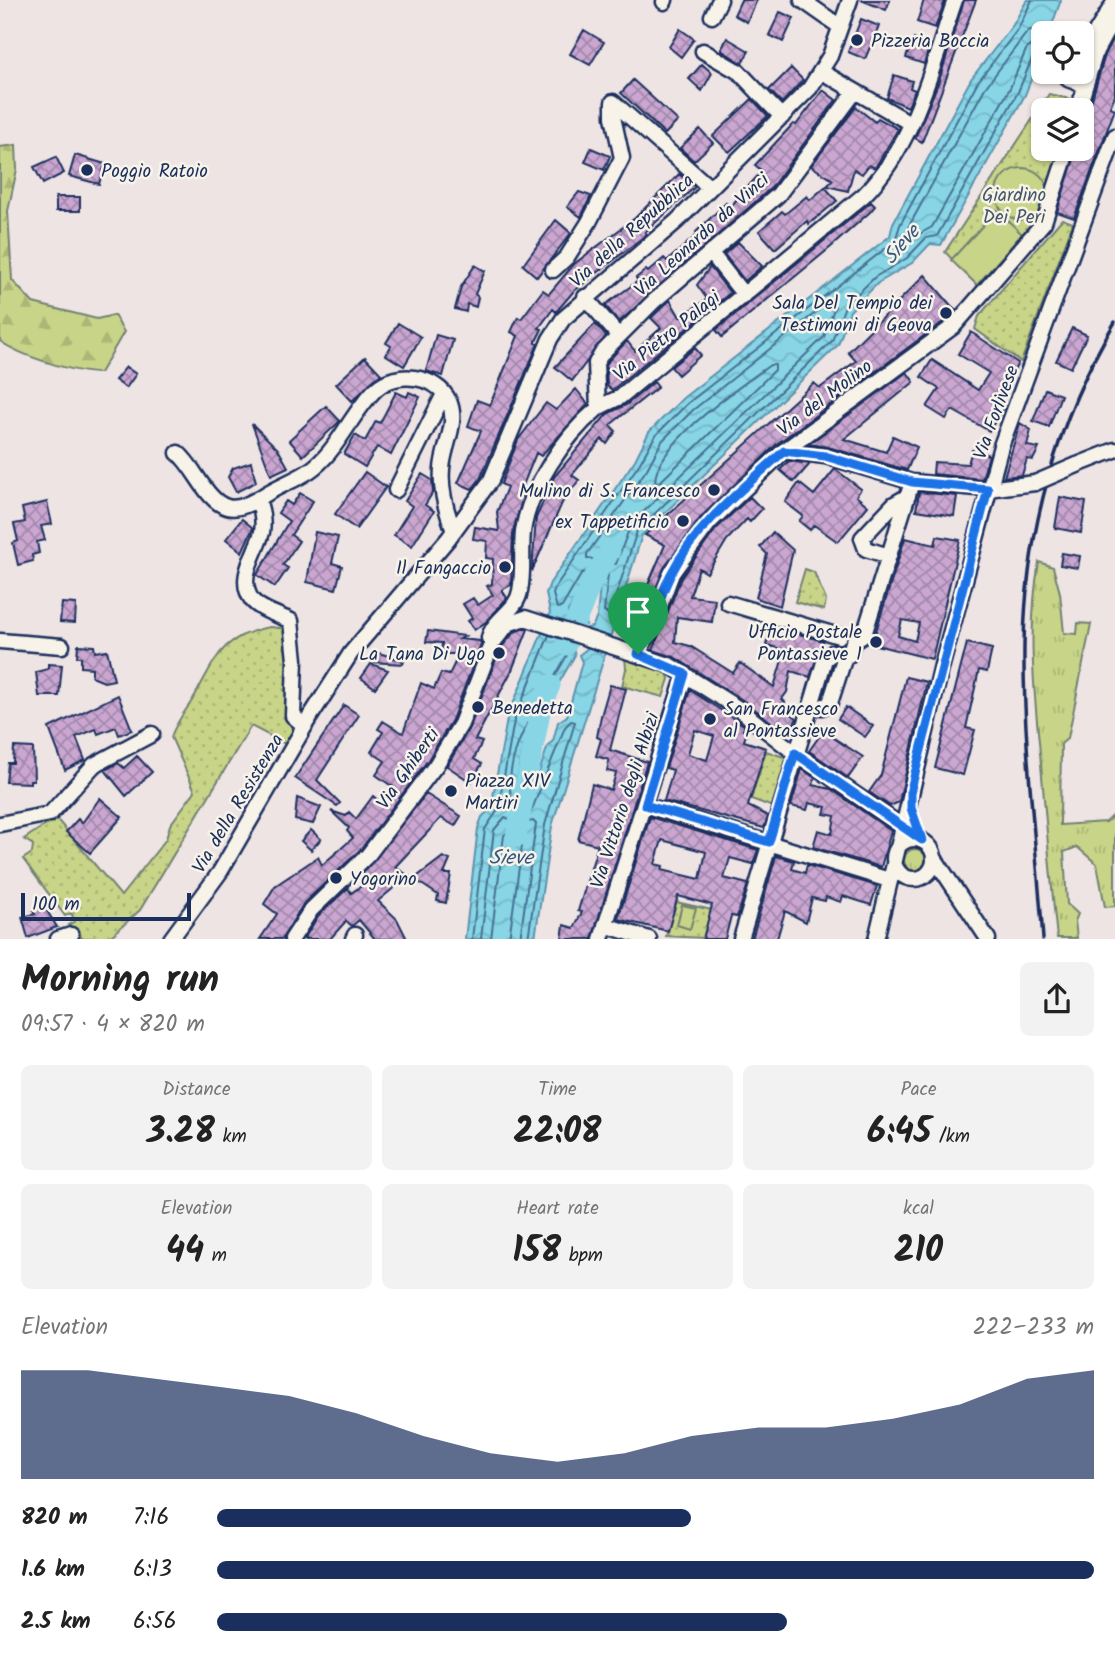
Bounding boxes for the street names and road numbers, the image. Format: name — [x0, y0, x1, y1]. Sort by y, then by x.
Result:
street label: Via Leonardo da Vinci — [628, 165, 778, 305]
street label: Via della Repubblica — [563, 167, 702, 296]
street label: Via Pietro Palagi — [607, 283, 729, 389]
street label: Via del Molino — [771, 353, 879, 445]
street label: Via Forlivese — [966, 361, 1028, 464]
street label: Via Vittorio degli Albizi — [583, 707, 669, 893]
street label: Via Ghiberti — [369, 721, 449, 816]
street label: Via della Resistenza — [185, 728, 292, 880]

